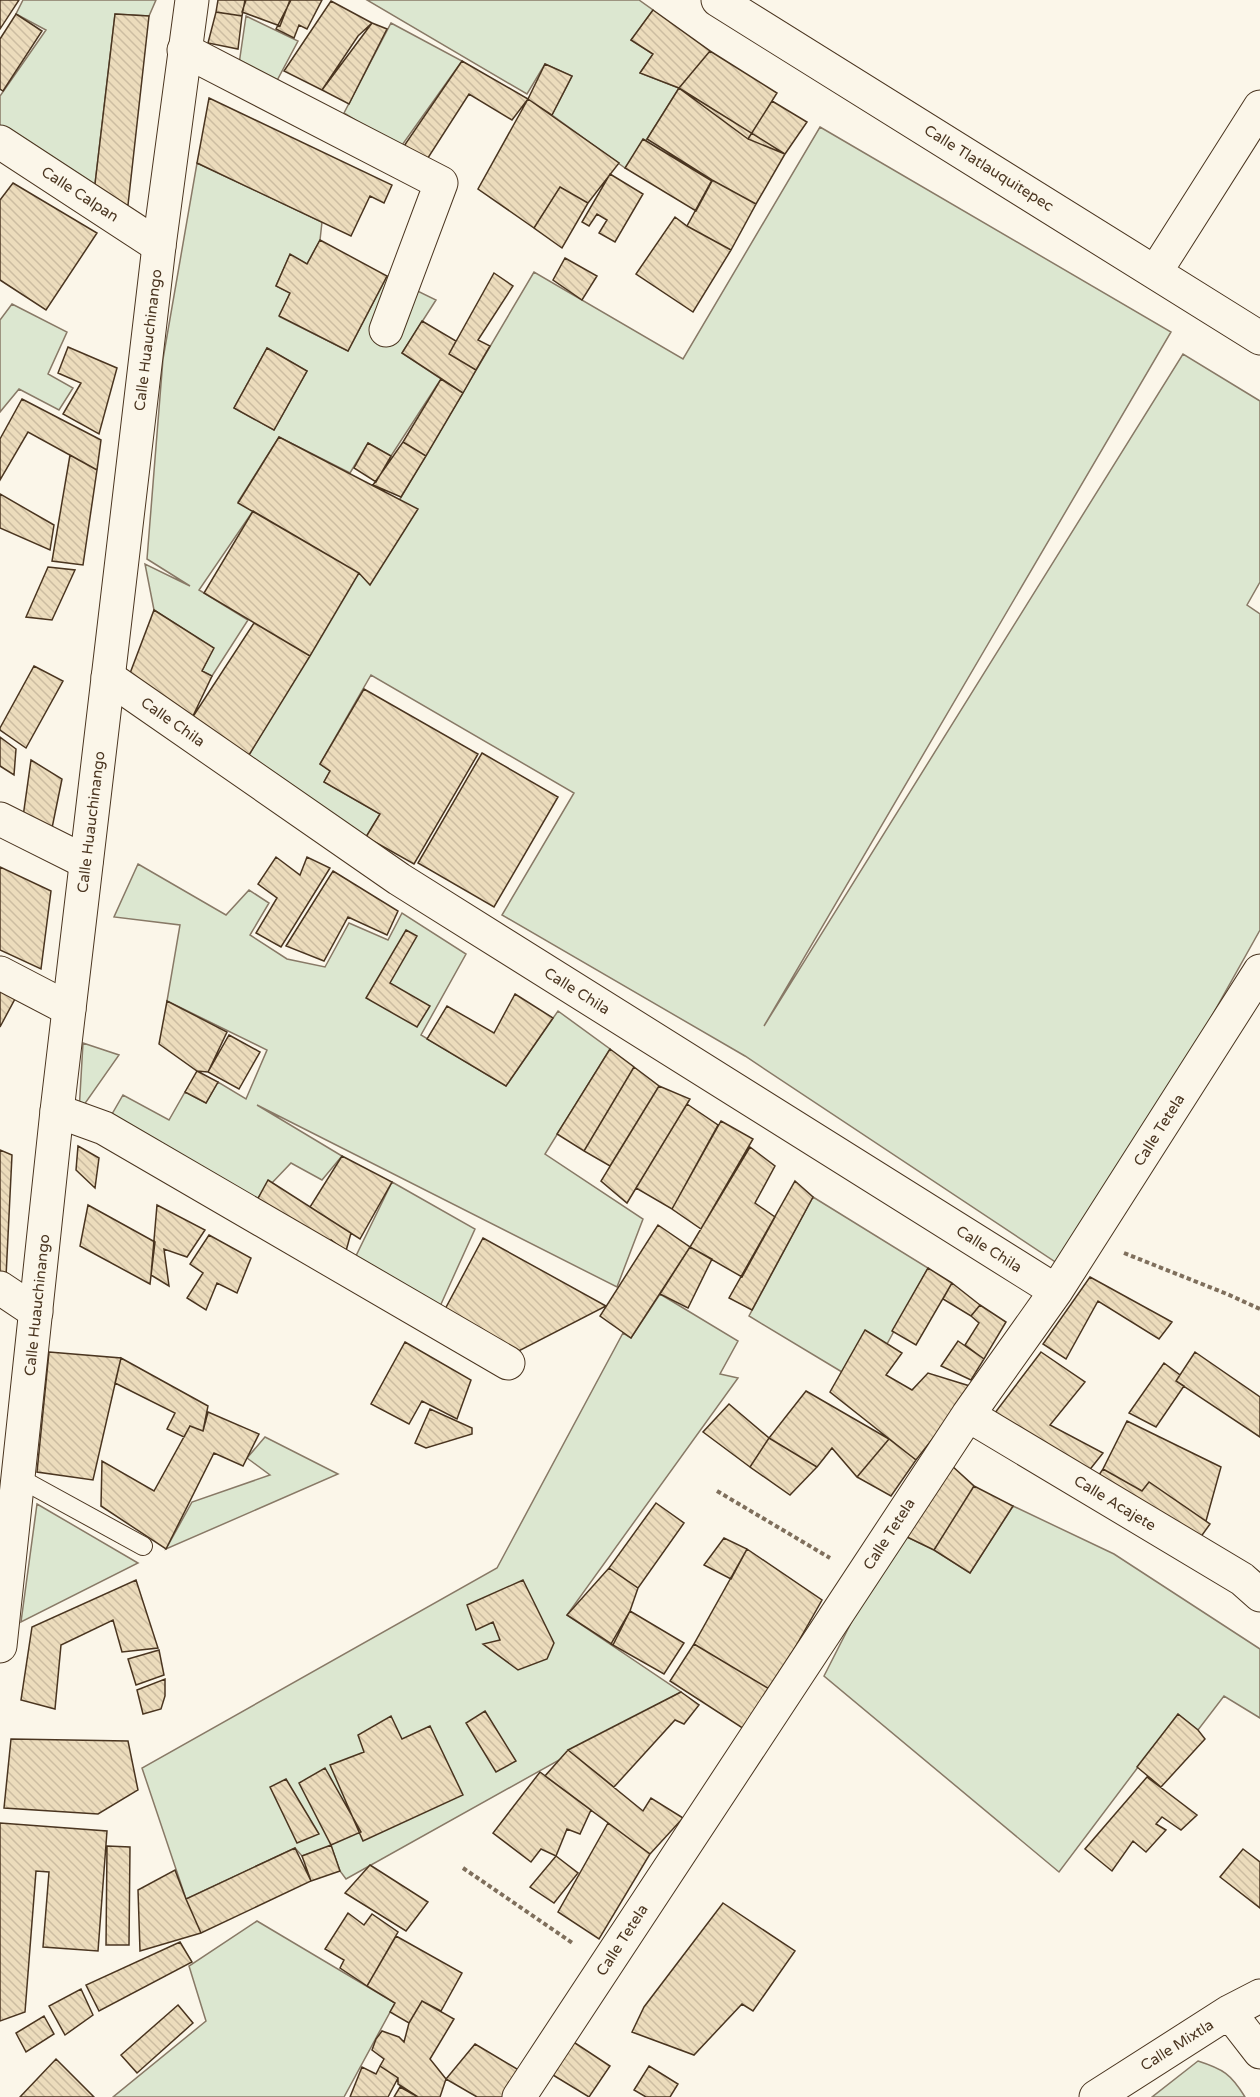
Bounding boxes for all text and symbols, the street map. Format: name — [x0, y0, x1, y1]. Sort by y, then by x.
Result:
street label: Calle Tlatlauquitepec — [921, 121, 1057, 215]
street label: Calle Calpan — [38, 162, 122, 226]
street label: Calle Huauchinango — [130, 268, 166, 412]
street label: Calle Chila — [137, 693, 209, 751]
street label: Calle Huauchinango — [73, 750, 109, 894]
street label: Calle Chila — [541, 964, 613, 1018]
street label: Calle Tetela — [1130, 1091, 1188, 1169]
street label: Calle Chila — [953, 1222, 1025, 1276]
street label: Calle Huauchinango — [21, 1233, 53, 1377]
street label: Calle Acajete — [1071, 1471, 1159, 1535]
street label: Calle Tetela — [859, 1495, 919, 1573]
street label: Calle Tetela — [592, 1901, 652, 1979]
street label: Calle Mixtla — [1137, 2015, 1217, 2075]

